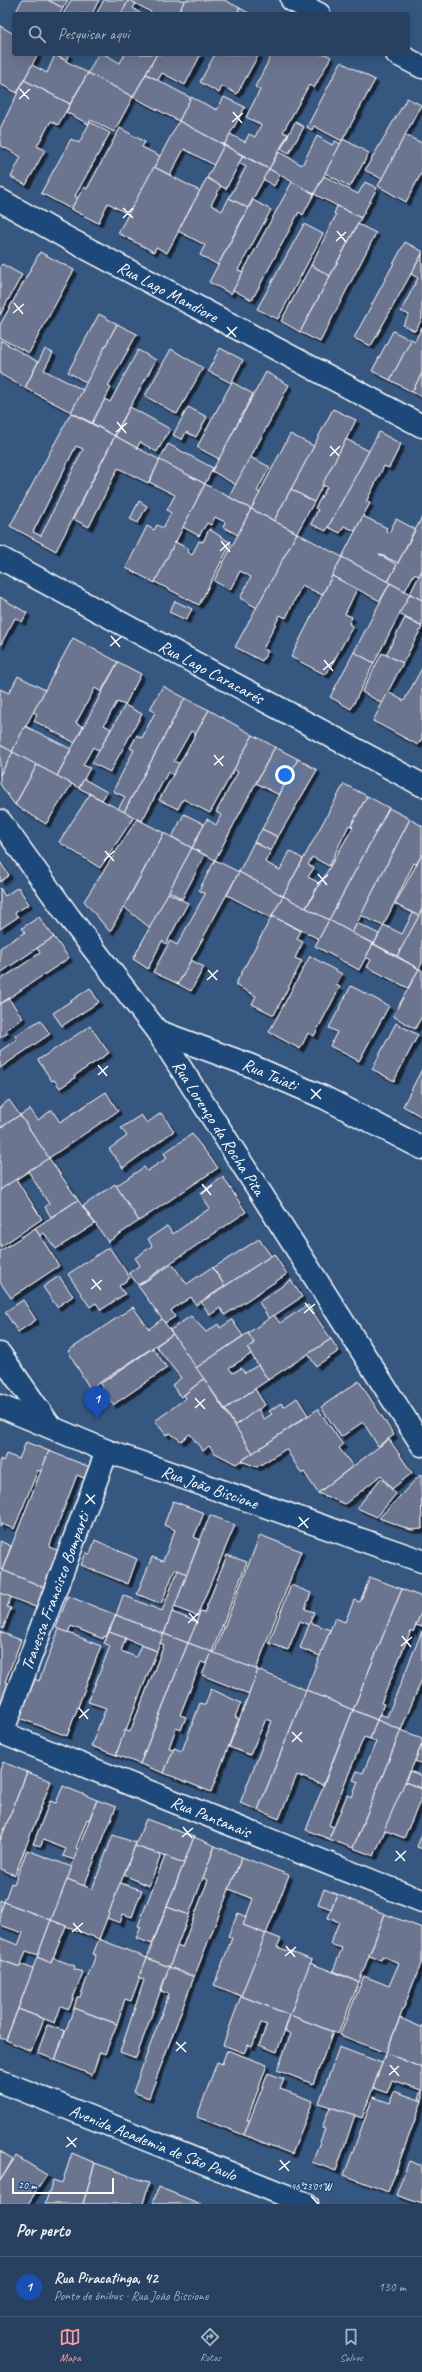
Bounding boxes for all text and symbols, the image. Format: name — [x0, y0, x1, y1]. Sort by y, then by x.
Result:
search box — [12, 12, 410, 56]
icon: search — [26, 23, 48, 45]
text: Pesquisar aqui — [58, 25, 129, 44]
street label: Rua Lago Mandiore — [114, 256, 223, 327]
street label: Rua Lago Caracarés — [155, 635, 269, 709]
your location — [275, 765, 295, 785]
street label: Rua Taiati — [240, 1053, 303, 1096]
street label: Rua Lorenço da Rocha Pita — [168, 1056, 271, 1201]
pin: 1 — [84, 1386, 110, 1419]
street label: Rua João Biscione — [159, 1460, 262, 1514]
street label: Travessa Francisco Bomparti — [16, 1507, 95, 1673]
street label: Rua Pantanais — [168, 1791, 256, 1843]
street label: Avenida Academia de São Paulo — [67, 2100, 241, 2186]
scale bar — [12, 2176, 114, 2195]
text: 20 m — [18, 2178, 37, 2192]
text: 46°23'01"W — [291, 2180, 333, 2193]
text: Por perto — [16, 2220, 70, 2241]
text: Rua Piracatinga, 42 — [54, 2269, 158, 2288]
text: 1 — [26, 2279, 32, 2295]
text: 130 m — [378, 2279, 406, 2295]
text: Ponto de ônibus · Rua João Biscione — [54, 2288, 208, 2304]
tab: Mapa — [59, 2326, 81, 2364]
tab: Rotas — [199, 2326, 221, 2364]
tab: Salvos — [340, 2326, 363, 2364]

